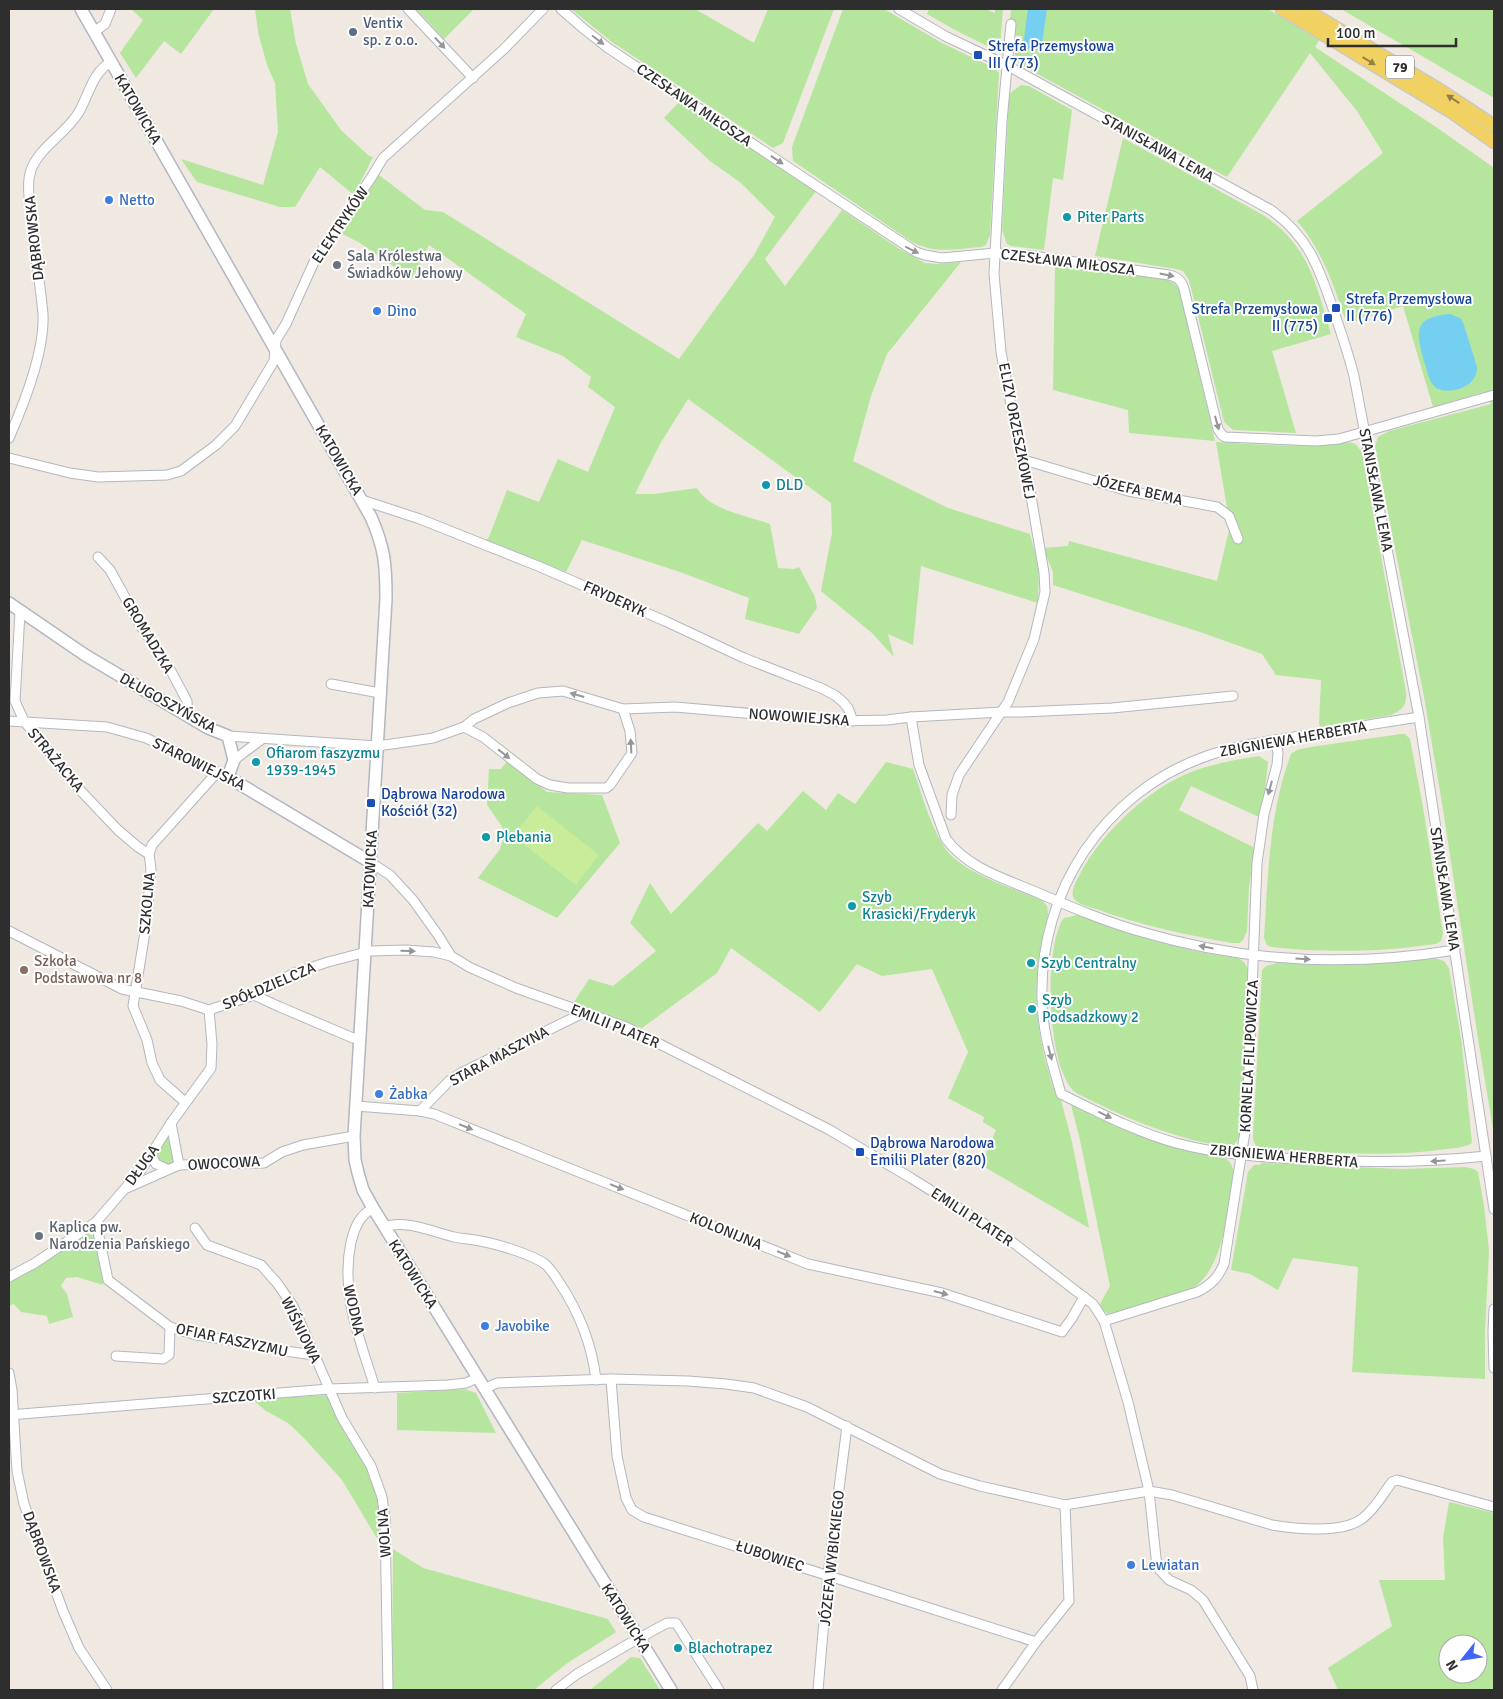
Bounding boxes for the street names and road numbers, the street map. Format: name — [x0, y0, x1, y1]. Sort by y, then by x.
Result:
road number: 79 — [1386, 56, 1414, 78]
street label: CZESŁAWA MIŁOSZA — [633, 60, 755, 150]
street label: KATOWICKA — [111, 71, 165, 147]
street label: STANISŁAWA LEMA — [1099, 110, 1217, 186]
street label: ELEKTRYKÓW — [307, 182, 372, 267]
street label: DĄBROWSKA — [21, 195, 47, 281]
street label: CZESŁAWA MIŁOSZA — [1000, 245, 1136, 279]
street label: ELIZY ORZESZKOWEJ — [995, 361, 1039, 501]
street label: KATOWICKA — [312, 422, 366, 498]
street label: STANISŁAWA LEMA — [1355, 427, 1397, 553]
street label: JÓZEFA BEMA — [1091, 470, 1185, 509]
street label: FRYDERYK — [581, 577, 649, 621]
street label: GROMADZKA — [118, 594, 178, 676]
street label: DŁUGOSZYŃSKA — [117, 668, 220, 737]
street label: NOWOWIEJSKA — [748, 704, 850, 730]
street label: ZBIGNIEWA HERBERTA — [1218, 717, 1368, 761]
street label: STRAŻACKA — [24, 724, 88, 796]
street label: STAROWIEJSKA — [150, 734, 248, 794]
street label: STANISŁAWA LEMA — [1426, 826, 1464, 952]
street label: KATOWICKA — [359, 829, 381, 909]
street label: SZKOLNA — [135, 871, 159, 935]
street label: SPÓŁDZIELCZA — [219, 957, 318, 1014]
street label: KORNELA FILIPOWICZA — [1236, 979, 1262, 1133]
street label: EMILII PLATER — [568, 1000, 662, 1052]
street label: STARA MASZYNA — [446, 1022, 552, 1090]
street label: DŁUGA — [121, 1141, 163, 1189]
street label: ZBIGNIEWA HERBERTA — [1209, 1141, 1359, 1171]
street label: OWOCOWA — [187, 1152, 261, 1174]
street label: EMILII PLATER — [928, 1184, 1016, 1250]
street label: KOLONIJNA — [687, 1208, 765, 1254]
street label: KATOWICKA — [385, 1236, 441, 1312]
street label: WODNA — [339, 1283, 369, 1337]
street label: WIŚNIOWA — [277, 1294, 326, 1366]
street label: OFIAR FASZYZMU — [174, 1319, 290, 1361]
street label: SZCZOTKI — [212, 1385, 276, 1407]
street label: JÓZEFA WYBICKIEGO — [815, 1489, 848, 1627]
street label: WOLNA — [373, 1508, 395, 1558]
street label: DĄBROWSKA — [19, 1509, 65, 1595]
street label: ŁUBOWIEC — [733, 1536, 807, 1576]
street label: KATOWICKA — [598, 1580, 654, 1656]

